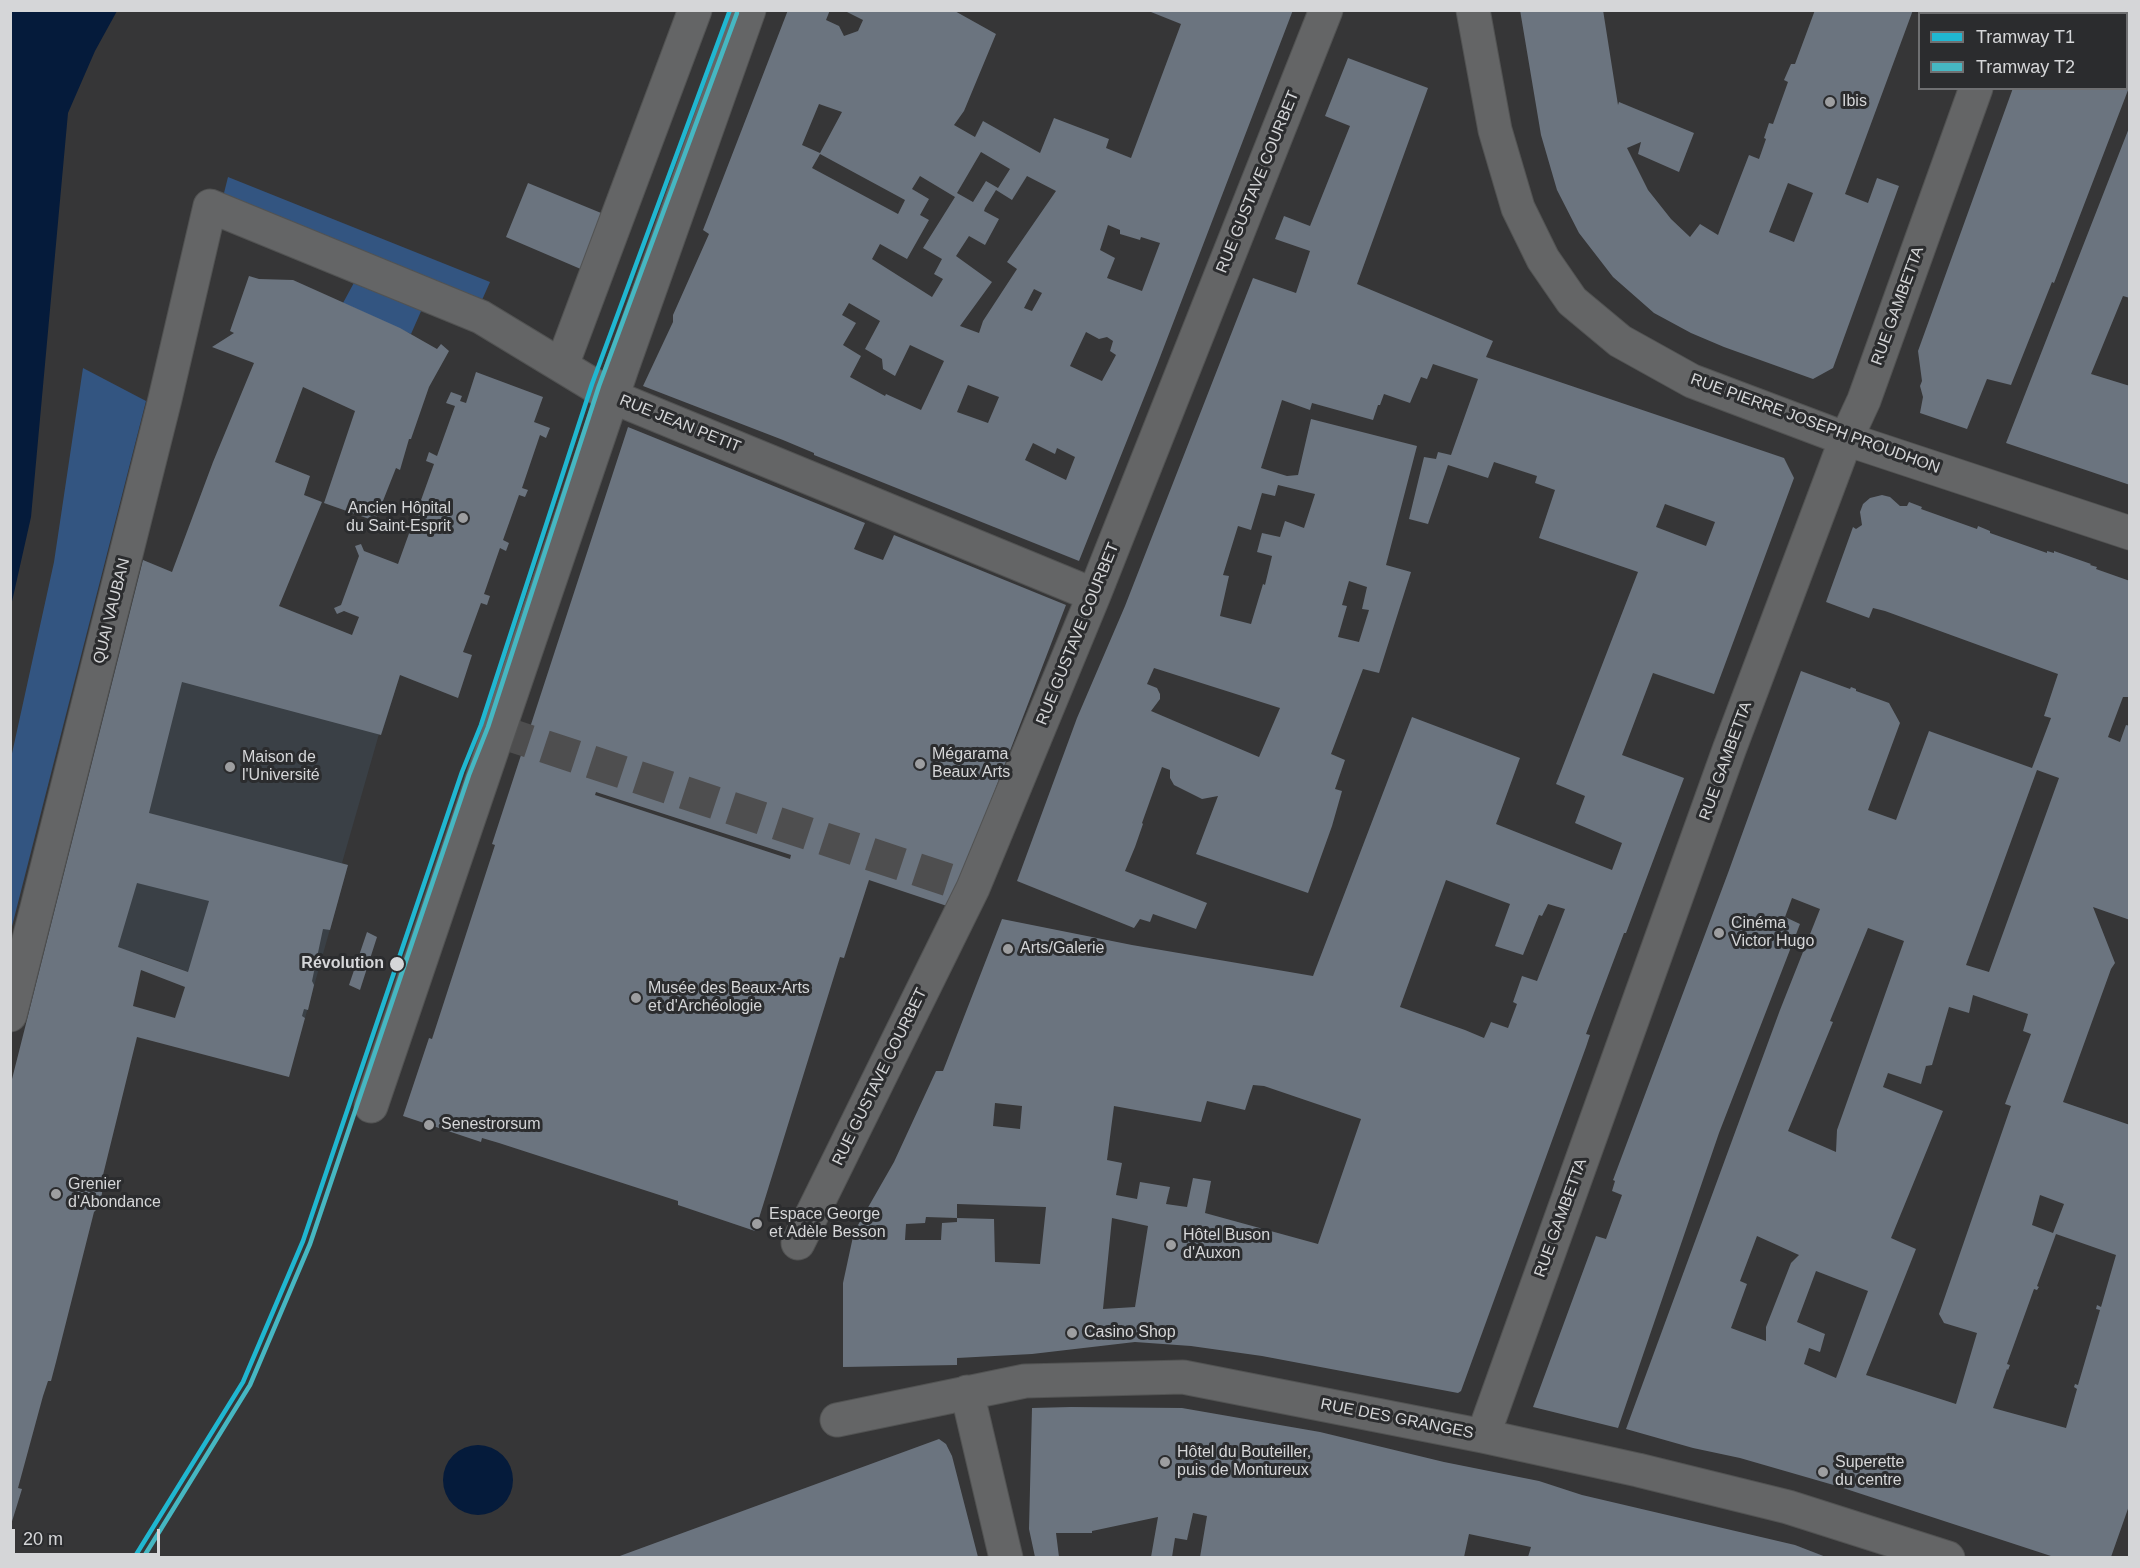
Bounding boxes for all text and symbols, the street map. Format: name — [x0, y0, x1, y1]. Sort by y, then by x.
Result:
legend — [1918, 12, 2128, 90]
text: Tramway T1 — [1976, 27, 2075, 47]
text: Tramway T2 — [1976, 57, 2075, 77]
street label: RUE GUSTAVE COURBET — [1213, 88, 1303, 276]
place label: Ibis — [1842, 92, 1867, 112]
marker: Ibis — [1823, 95, 1837, 109]
street label: RUE GAMBETTA — [1868, 244, 1928, 368]
street label: RUE PIERRE JOSEPH PROUDHON — [1688, 370, 1942, 478]
street label: RUE JEAN PETIT — [617, 391, 743, 457]
place label: Ancien Hôpital du Saint-Esprit — [346, 499, 451, 537]
marker: Ancien Hôpital du Saint-Esprit — [456, 511, 470, 525]
street label: RUE GUSTAVE COURBET — [1033, 540, 1123, 728]
street label: QUAI VAUBAN — [90, 556, 134, 666]
street label: RUE GAMBETTA — [1696, 699, 1756, 823]
place label: Mégarama Beaux Arts — [932, 745, 1010, 783]
place label: Maison de l'Université — [242, 748, 320, 786]
marker: Mégarama Beaux Arts — [913, 757, 927, 771]
marker: Maison de l'Université — [223, 760, 237, 774]
place label: Cinéma Victor Hugo — [1731, 914, 1814, 952]
marker: Cinéma Victor Hugo — [1712, 926, 1726, 940]
place label: Arts/Galerie — [1020, 939, 1104, 959]
marker: Arts/Galerie — [1001, 942, 1015, 956]
place label: Révolution — [301, 954, 384, 974]
marker: Révolution — [388, 955, 406, 973]
place label: Musée des Beaux-Arts et d'Archéologie — [648, 979, 810, 1017]
street label: RUE GUSTAVE COURBET — [829, 985, 931, 1169]
marker: Musée des Beaux-Arts et d'Archéologie — [629, 991, 643, 1005]
place label: Senestrorsum — [441, 1115, 541, 1135]
marker: Senestrorsum — [422, 1118, 436, 1132]
street label: RUE GAMBETTA — [1531, 1156, 1591, 1280]
place label: Grenier d'Abondance — [68, 1175, 161, 1213]
marker: Grenier d'Abondance — [49, 1187, 63, 1201]
place label: Espace George et Adèle Besson — [769, 1205, 886, 1243]
marker: Espace George et Adèle Besson — [750, 1217, 764, 1231]
place label: Hôtel Buson d'Auxon — [1183, 1226, 1270, 1264]
marker: Hôtel Buson d'Auxon — [1164, 1238, 1178, 1252]
place label: Casino Shop — [1084, 1323, 1176, 1343]
marker: Casino Shop — [1065, 1326, 1079, 1340]
street label: RUE DES GRANGES — [1319, 1395, 1475, 1443]
place label: Hôtel du Bouteiller, puis de Montureux — [1177, 1443, 1311, 1481]
place label: Superette du centre — [1835, 1453, 1904, 1491]
marker: Hôtel du Bouteiller, puis de Montureux — [1158, 1455, 1172, 1469]
marker: Superette du centre — [1816, 1465, 1830, 1479]
scale bar — [15, 1517, 164, 1555]
text: 20 m — [23, 1529, 63, 1549]

